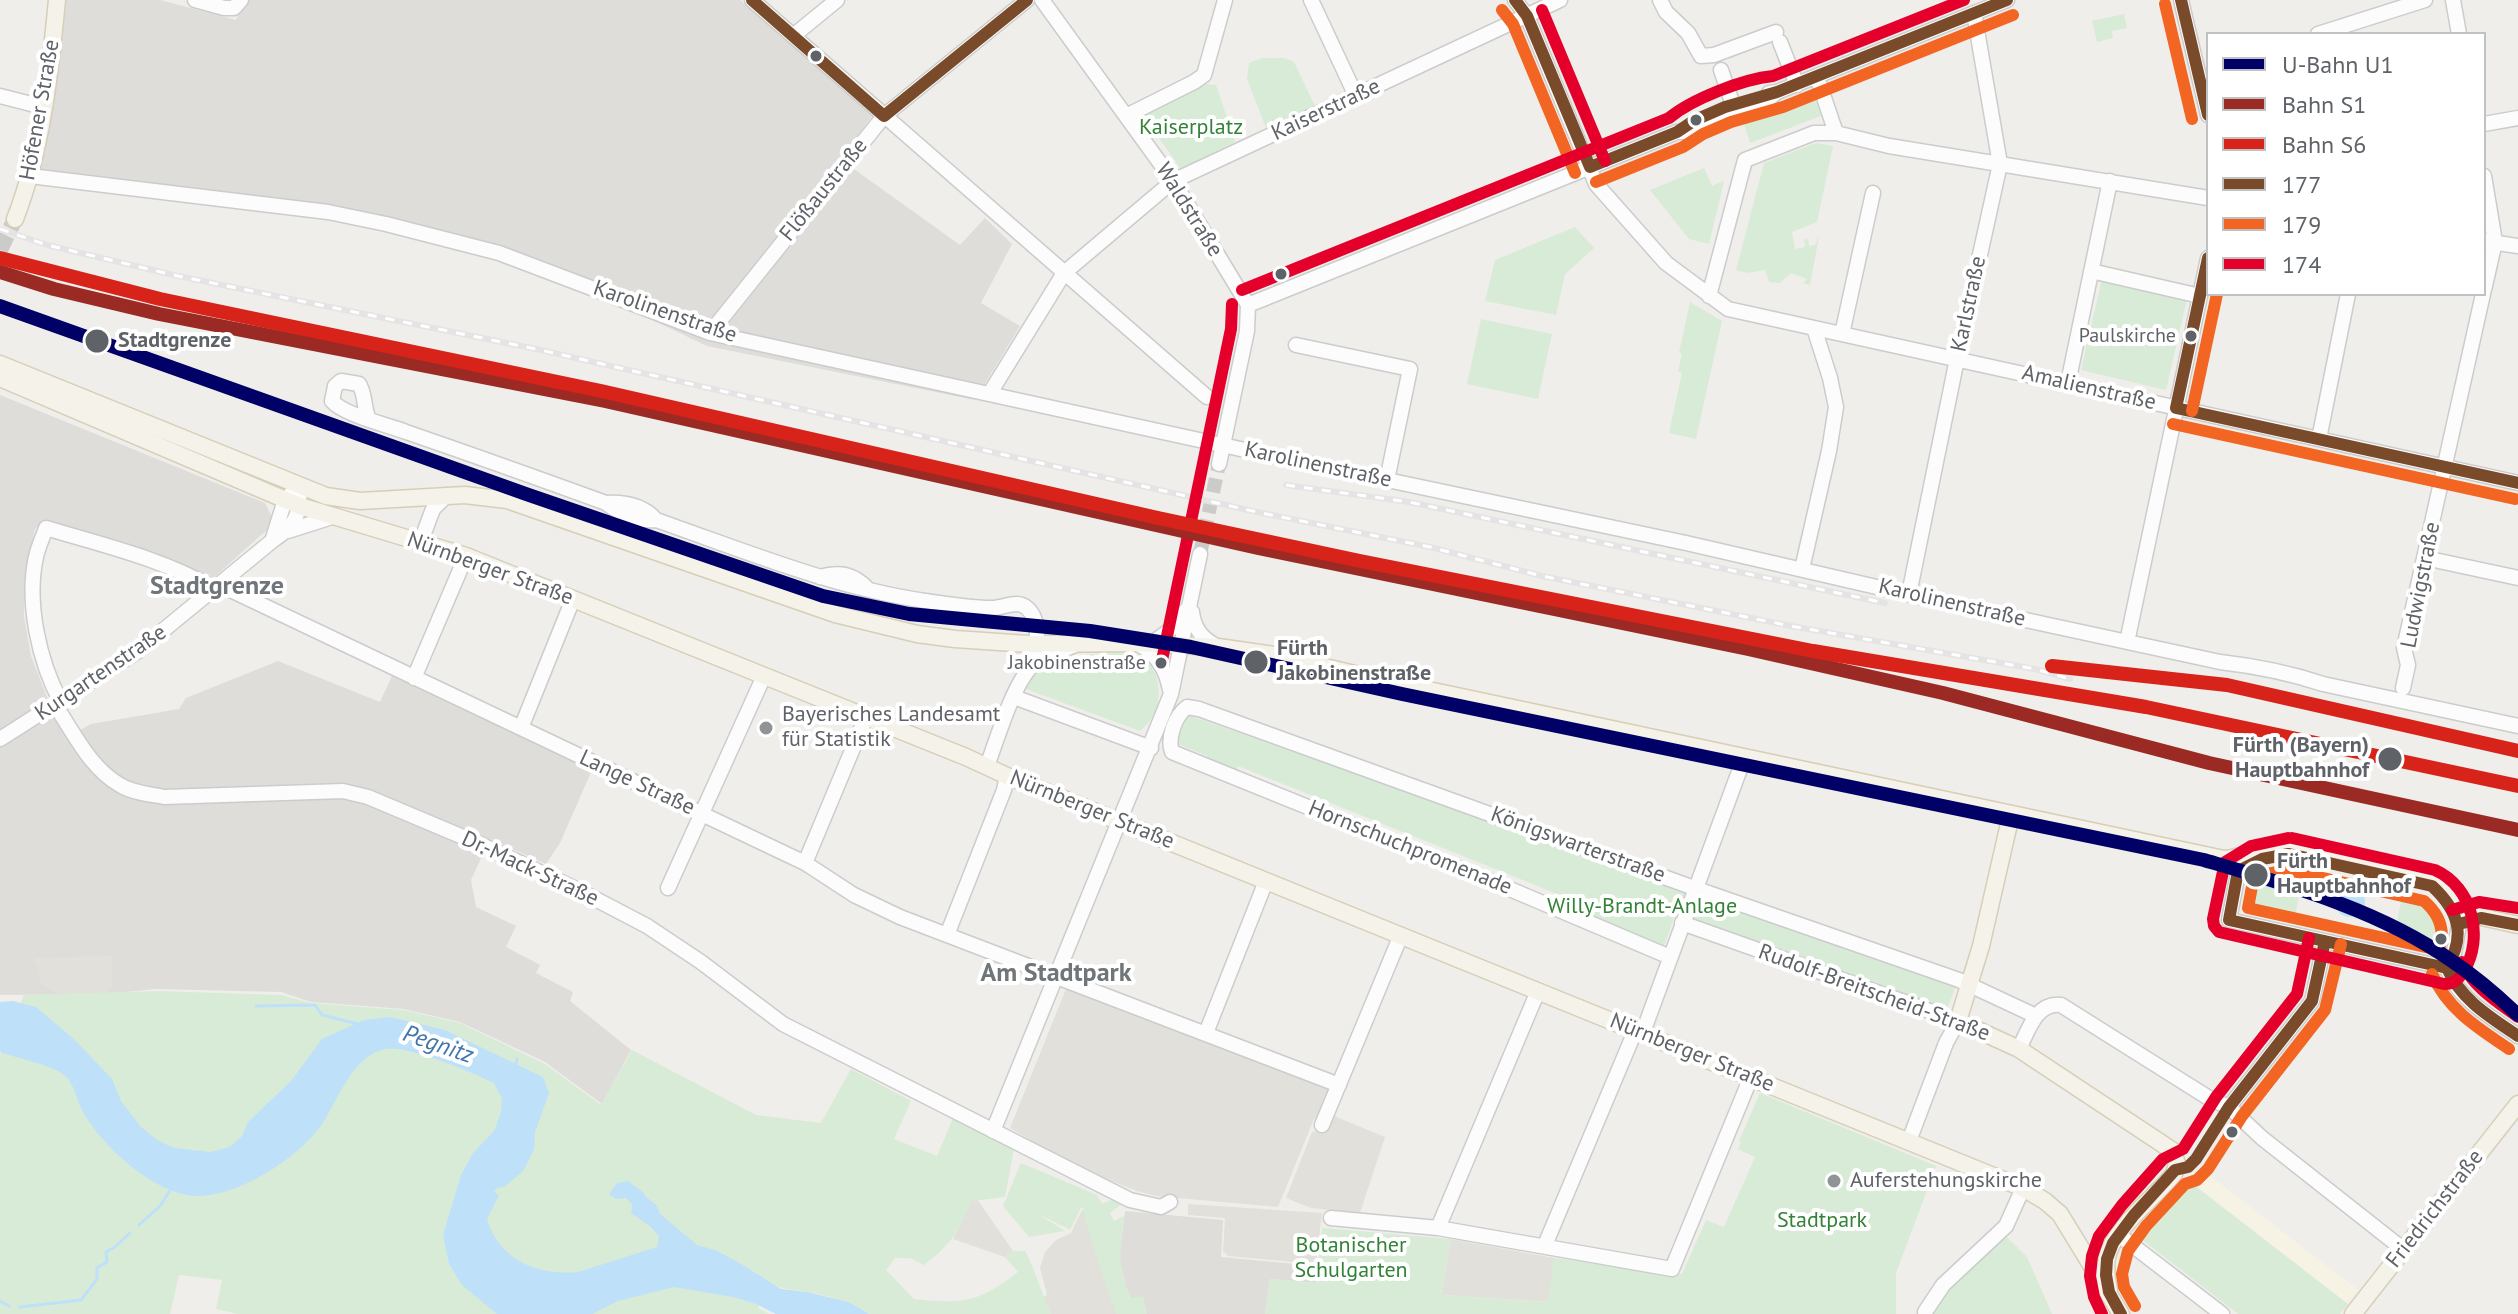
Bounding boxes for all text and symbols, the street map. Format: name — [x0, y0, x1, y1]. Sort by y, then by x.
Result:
legend — [2206, 32, 2486, 296]
street label: Höfener Straße — [15, 38, 65, 182]
unlabelled marker — [808, 48, 824, 64]
text: U-Bahn U1 — [2282, 49, 2394, 80]
street label: Kaiserstraße — [1267, 73, 1385, 147]
text: Bahn S1 — [2282, 89, 2366, 120]
unlabelled marker — [1688, 112, 1704, 128]
park label: Kaiserplatz — [1139, 115, 1243, 141]
text: Bahn S6 — [2282, 129, 2366, 160]
street label: Flößaustraße — [775, 133, 873, 247]
street label: Waldstraße — [1150, 158, 1228, 262]
text: 177 — [2282, 169, 2321, 200]
text: 179 — [2282, 209, 2321, 240]
text: 174 — [2282, 249, 2321, 280]
street label: Karlstraße — [1946, 254, 1992, 354]
unlabelled marker — [1273, 266, 1289, 282]
street label: Karolinenstraße — [590, 275, 740, 349]
place label: Paulskirche — [2079, 324, 2176, 348]
marker: Stadtgrenze — [83, 327, 111, 355]
place label: Stadtgrenze — [118, 328, 231, 354]
marker: Paulskirche — [2183, 328, 2199, 344]
street label: Amalienstraße — [2020, 360, 2158, 416]
street label: Karolinenstraße — [1242, 437, 1394, 493]
street label: Ludwigstraße — [2396, 520, 2446, 650]
street label: Nürnberger Straße — [403, 527, 577, 611]
district label: Stadtgrenze — [150, 571, 284, 603]
street label: Karolinenstraße — [1876, 573, 2028, 633]
street label: Kurgartenstraße — [30, 619, 172, 727]
place label: Fürth Jakobinenstraße — [1277, 636, 1431, 688]
marker: Fürth Jakobinenstraße — [1242, 648, 1270, 676]
place label: Jakobinenstraße — [1008, 651, 1146, 675]
marker: Jakobinenstraße — [1153, 655, 1169, 671]
place label: Bayerisches Landesamt für Statistik — [782, 702, 1000, 754]
marker: Bayerisches Landesamt für Statistik — [757, 719, 775, 737]
place label: Fürth (Bayern) Hauptbahnhof — [2233, 733, 2369, 784]
street label: Lange Straße — [575, 745, 699, 821]
marker: Fürth (Bayern) Hauptbahnhof — [2376, 745, 2404, 773]
street label: Nürnberger Straße — [1006, 765, 1178, 855]
street label: Hornschuchpromenade — [1304, 795, 1516, 901]
street label: Königswarterstraße — [1487, 801, 1669, 889]
street label: Dr.-Mack-Straße — [457, 826, 603, 912]
place label: Fürth Hauptbahnhof — [2277, 849, 2411, 900]
marker: Fürth Hauptbahnhof — [2242, 861, 2270, 889]
park label: Willy-Brandt-Anlage — [1547, 894, 1737, 920]
unlabelled marker — [2433, 931, 2449, 947]
street label: Rudolf-Breitscheid-Straße — [1755, 939, 1993, 1047]
district label: Am Stadtpark — [981, 958, 1131, 990]
street label: Nürnberger Straße — [1606, 1008, 1778, 1098]
water label: Pegnitz — [399, 1020, 477, 1070]
unlabelled marker — [2224, 1124, 2240, 1140]
street label: Friedrichstraße — [2381, 1145, 2489, 1273]
place label: Auferstehungskirche — [1850, 1168, 2042, 1194]
marker: Auferstehungskirche — [1825, 1172, 1843, 1190]
park label: Stadtpark — [1777, 1208, 1867, 1234]
park label: Botanischer Schulgarten — [1294, 1233, 1408, 1284]

